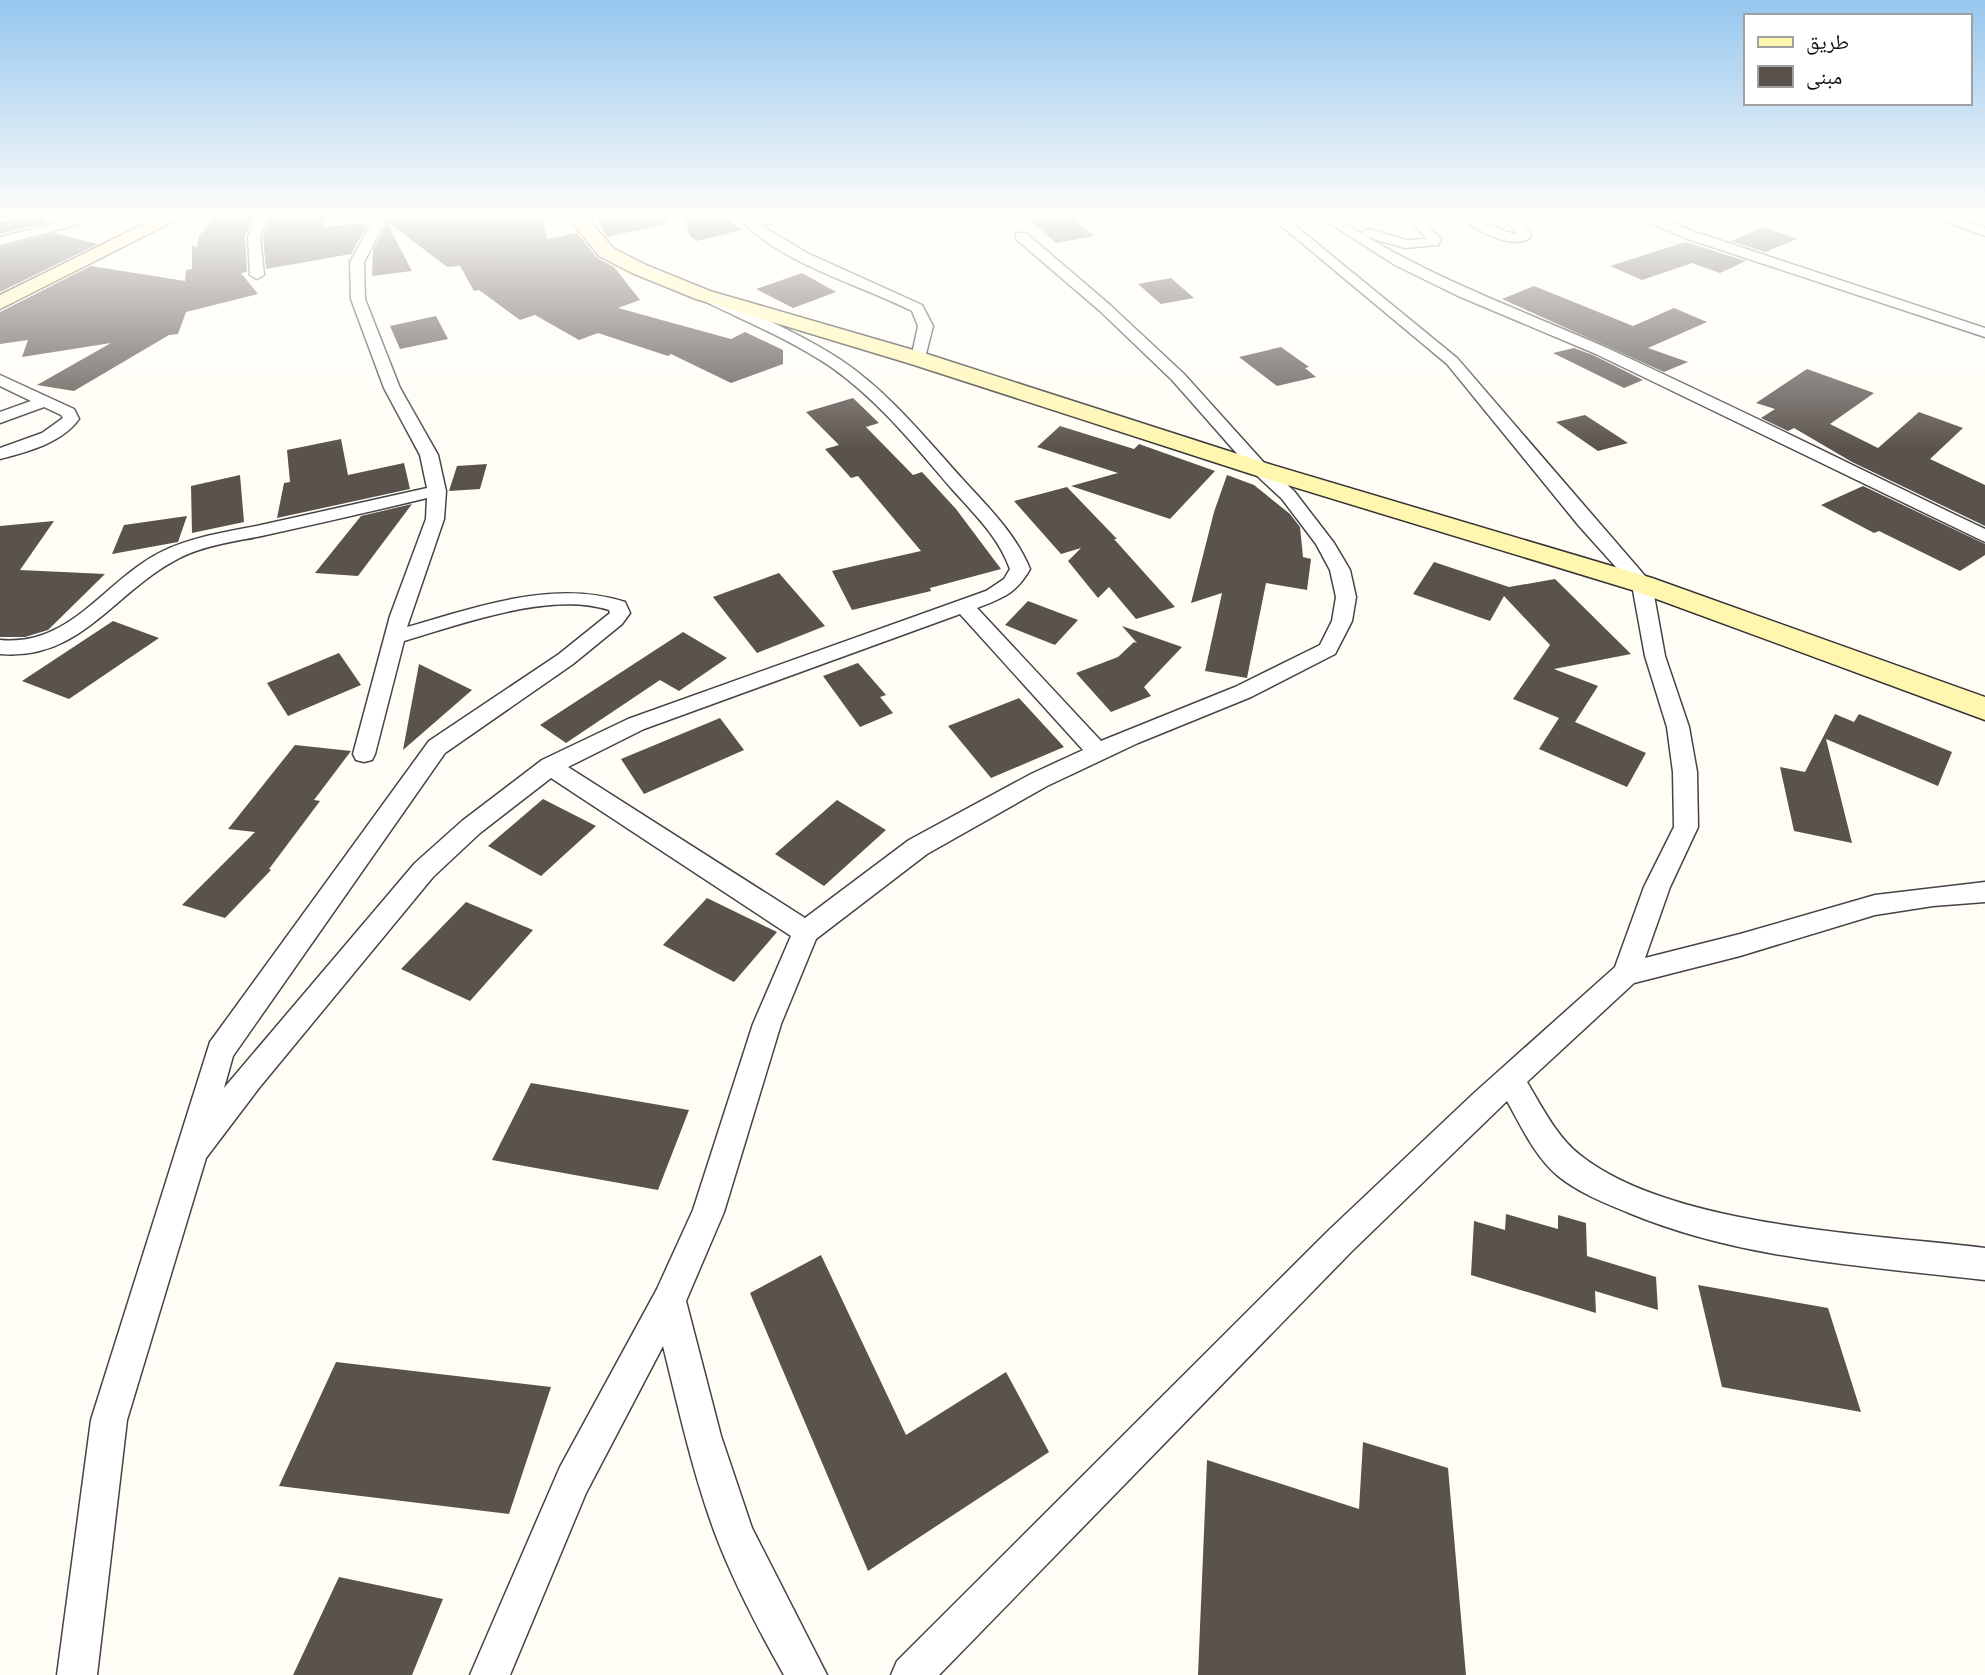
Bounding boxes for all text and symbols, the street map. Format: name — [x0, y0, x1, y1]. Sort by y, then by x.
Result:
legend — [1744, 14, 1971, 105]
text: طريق — [1806, 30, 1849, 55]
text: مبنى — [1806, 65, 1842, 90]

